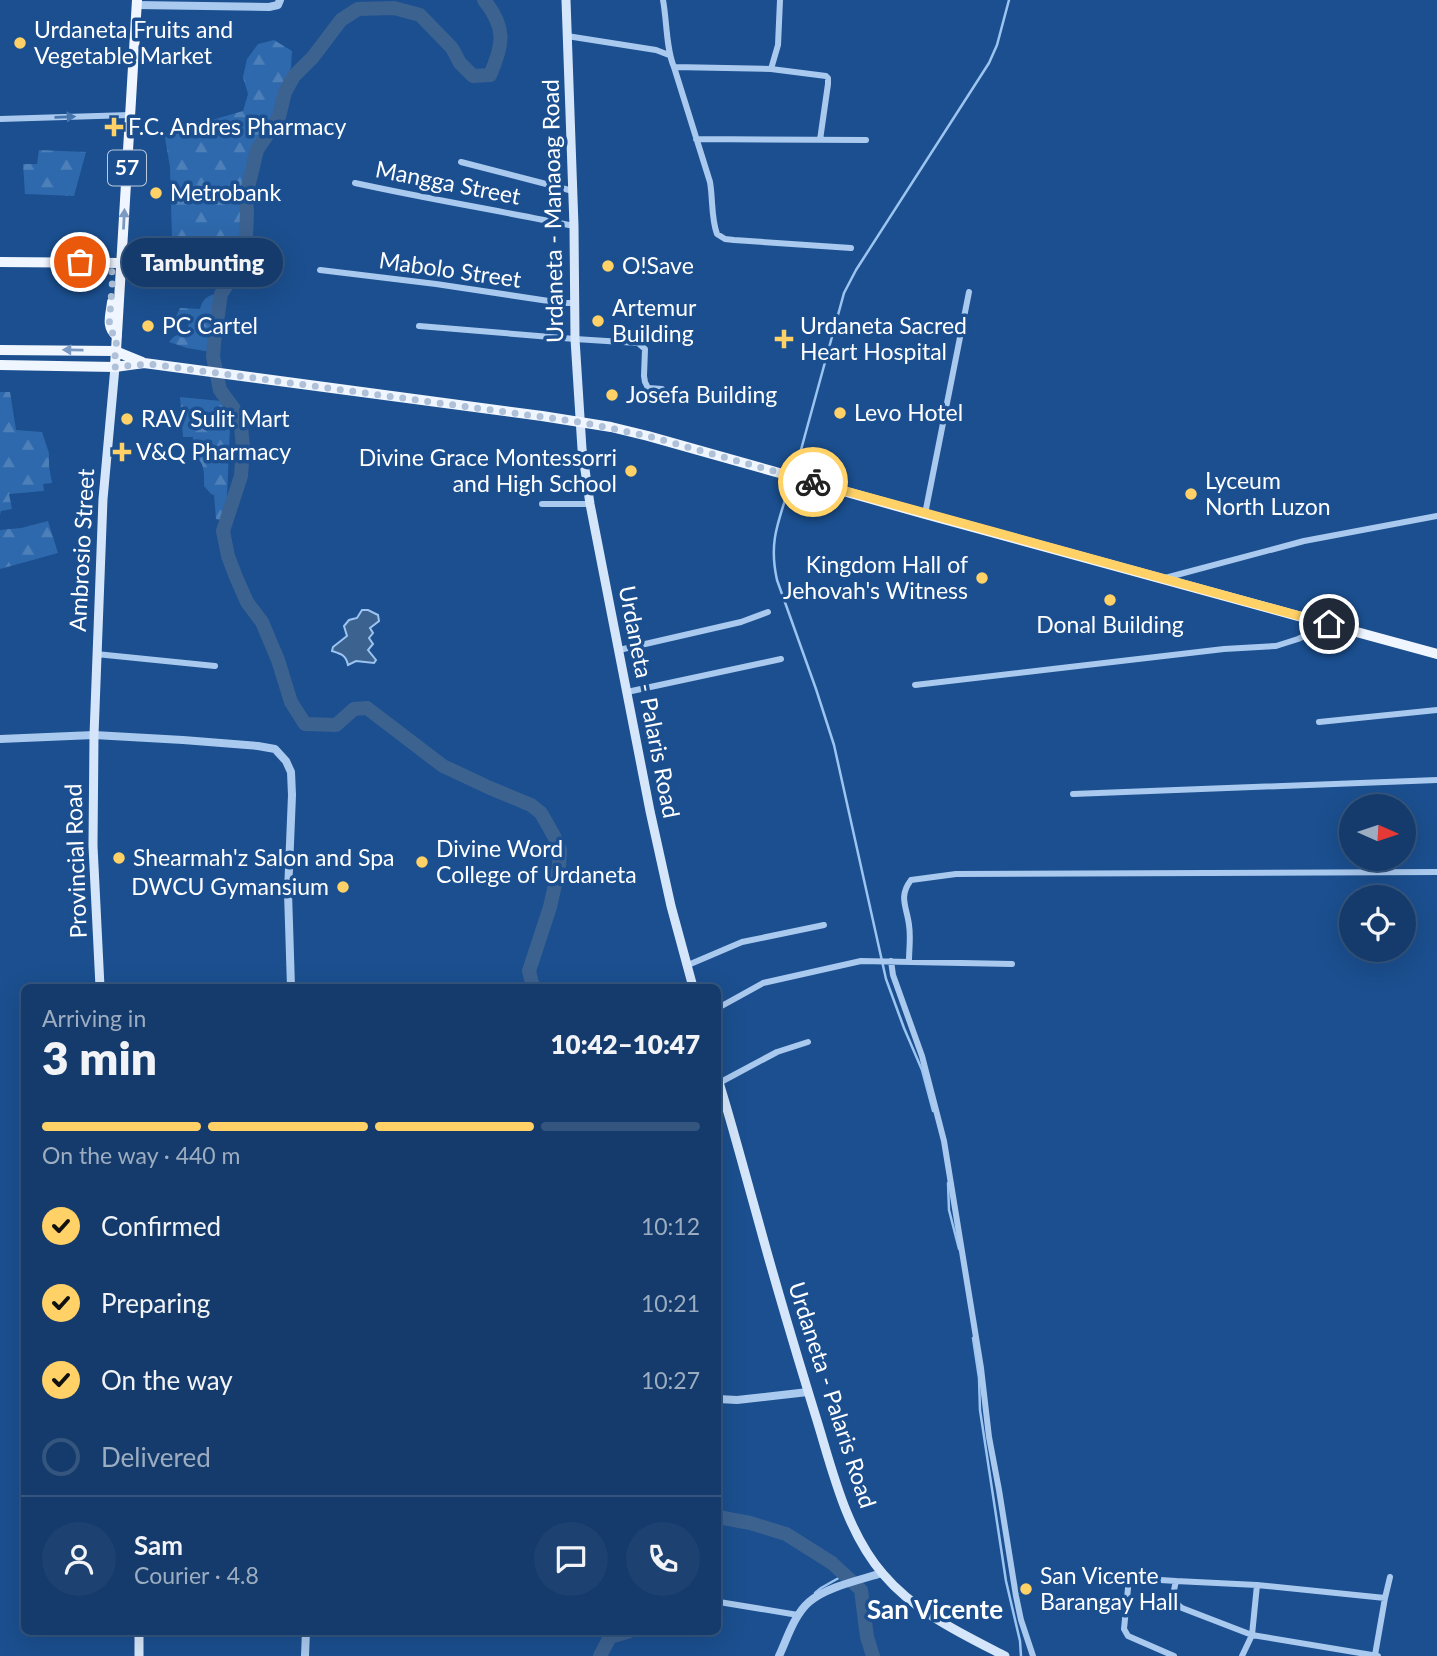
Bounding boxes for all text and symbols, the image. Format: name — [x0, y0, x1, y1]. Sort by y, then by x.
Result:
place label: Urdaneta Fruits and Vegetable Market — [34, 15, 233, 69]
marker: Urdaneta Fruits and Vegetable Market — [12, 35, 28, 51]
street label: Urdaneta - Manaoag Road — [536, 79, 568, 343]
one-way arrow — [54, 111, 76, 123]
place label: F.C. Andres Pharmacy — [128, 112, 346, 140]
marker: F.C. Andres Pharmacy — [106, 119, 122, 135]
road number: 57 — [108, 150, 146, 186]
street label: Mangga Street — [373, 154, 524, 210]
place label: Metrobank — [170, 178, 281, 206]
marker: Metrobank — [148, 185, 164, 201]
one-way arrow — [119, 207, 130, 229]
pin — [50, 232, 110, 292]
callout: Tambunting — [122, 238, 283, 286]
icon: bag — [61, 243, 99, 281]
street label: Mabolo Street — [377, 245, 524, 293]
text: Tambunting — [141, 248, 264, 276]
place label: O!Save — [622, 251, 694, 279]
marker: O!Save — [600, 258, 616, 274]
place label: Artemur Building — [612, 293, 697, 347]
place label: PC Cartel — [162, 311, 258, 339]
place label: Urdaneta Sacred Heart Hospital — [800, 311, 967, 365]
marker: Artemur Building — [590, 313, 606, 329]
marker: PC Cartel — [140, 318, 156, 334]
marker: Urdaneta Sacred Heart Hospital — [774, 329, 794, 349]
one-way arrow — [61, 344, 83, 356]
place label: Josefa Building — [626, 380, 777, 408]
marker: Josefa Building — [604, 387, 620, 403]
place label: Levo Hotel — [854, 398, 963, 426]
place label: RAV Sulit Mart — [141, 404, 290, 432]
marker: Levo Hotel — [832, 405, 848, 421]
marker: RAV Sulit Mart — [119, 411, 135, 427]
place label: V&Q Pharmacy — [136, 437, 291, 465]
place label: Divine Grace Montessorri and High School — [359, 443, 617, 497]
marker: V&Q Pharmacy — [114, 444, 130, 460]
courier — [778, 447, 848, 517]
marker: Divine Grace Montessorri and High School — [623, 463, 639, 479]
icon: bike — [794, 463, 832, 501]
place label: Lyceum North Luzon — [1205, 466, 1331, 520]
street label: Ambrosio Street — [63, 467, 99, 632]
marker: Lyceum North Luzon — [1183, 486, 1199, 502]
place label: Kingdom Hall of Jehovah's Witness — [783, 550, 968, 604]
marker: Kingdom Hall of Jehovah's Witness — [974, 570, 990, 586]
street label: Urdaneta - Palaris Road — [614, 583, 686, 820]
marker: Donal Building — [1102, 592, 1118, 608]
pin — [1299, 594, 1359, 654]
icon: home — [1310, 605, 1348, 643]
place label: Donal Building — [1036, 610, 1184, 638]
street label: Provincial Road — [58, 783, 92, 939]
north arrow — [1339, 794, 1416, 872]
map controls — [1339, 794, 1416, 962]
place label: Divine Word College of Urdaneta — [436, 834, 637, 888]
place label: Shearmah'z Salon and Spa — [133, 843, 395, 871]
marker: Shearmah'z Salon and Spa — [111, 850, 127, 866]
marker: Divine Word College of Urdaneta — [414, 854, 430, 870]
place label: DWCU Gymansium — [131, 872, 329, 900]
marker: DWCU Gymansium — [335, 879, 351, 895]
button: locate — [1339, 885, 1416, 962]
text: Arriving in — [42, 1004, 146, 1032]
text: 10:42–10:47 — [550, 1028, 700, 1060]
text: 3 min — [42, 1030, 157, 1085]
text: On the way · 440 m — [42, 1141, 241, 1169]
icon: check — [42, 1207, 80, 1245]
text: Confirmed — [101, 1210, 221, 1242]
text: 10:12 — [641, 1212, 700, 1240]
street label: Urdaneta - Palaris Road — [783, 1278, 883, 1511]
icon: check — [42, 1284, 80, 1322]
text: Preparing — [101, 1287, 210, 1319]
text: 10:21 — [641, 1289, 700, 1317]
icon: check — [42, 1361, 80, 1399]
text: On the way — [101, 1364, 233, 1396]
text: 10:27 — [641, 1366, 700, 1394]
text: Delivered — [101, 1441, 211, 1473]
button: person — [42, 1522, 116, 1596]
button: chat — [534, 1522, 608, 1596]
button: phone — [626, 1522, 700, 1596]
text: Sam — [134, 1529, 183, 1561]
text: Courier · 4.8 — [134, 1561, 259, 1589]
place label: San Vicente Barangay Hall — [1040, 1561, 1178, 1615]
marker: San Vicente Barangay Hall — [1018, 1581, 1034, 1597]
district label: San Vicente — [867, 1593, 1003, 1625]

